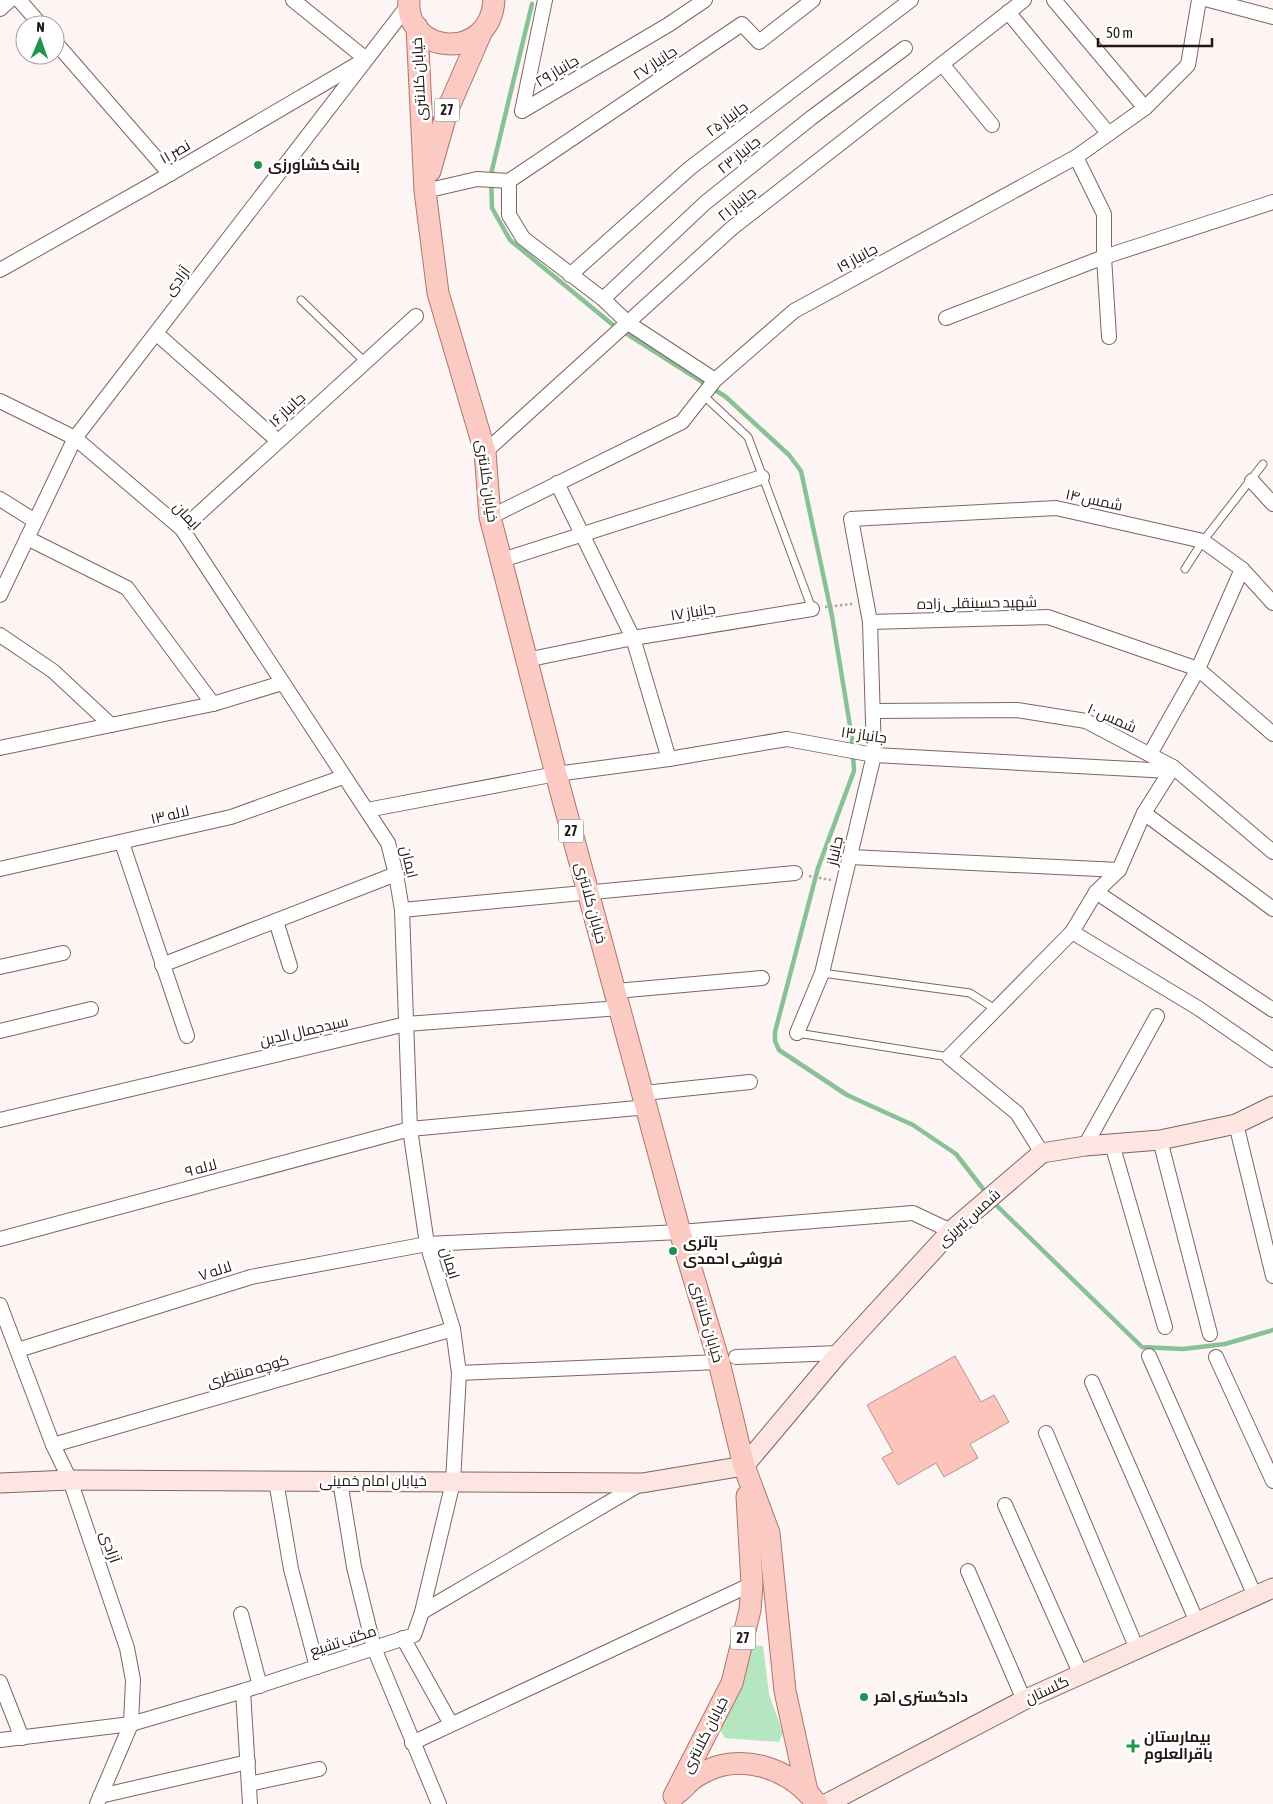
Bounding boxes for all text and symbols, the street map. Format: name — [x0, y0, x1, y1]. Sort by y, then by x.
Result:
north arrow — [15, 15, 65, 65]
scale bar — [1098, 15, 1212, 47]
text: N — [36, 19, 45, 35]
text: 50 m — [1106, 24, 1133, 41]
street label: خیابان کلانتری — [408, 37, 431, 121]
street label: جانباز ۲۷ — [630, 42, 680, 84]
street label: جانباز ۲۹ — [532, 51, 582, 91]
street label: جانباز ۲۵ — [703, 97, 751, 141]
road number: 27 — [434, 98, 460, 122]
street label: جانباز ۲۳ — [714, 132, 764, 178]
street label: نصر ۱۱ — [157, 136, 193, 168]
place label: بانک کشاورزی — [268, 156, 360, 174]
marker: بانک کشاورزی — [252, 159, 264, 171]
street label: جانباز ۲۱ — [714, 183, 760, 225]
street label: جانباز ۱۹ — [833, 239, 881, 277]
street label: آزادی — [160, 263, 195, 300]
street label: جانباز ۱۶ — [265, 389, 309, 431]
street label: خیابان کلانتری — [471, 438, 502, 524]
street label: شمس ۱۴ — [1064, 485, 1124, 516]
street label: ایمان — [169, 498, 205, 535]
street label: شهید حسینقلی زاده — [917, 593, 1037, 614]
street label: جانباز ۱۷ — [669, 600, 717, 624]
street label: شمس ۱۰ — [1084, 699, 1139, 738]
street label: جانباز ۱۳ — [840, 723, 888, 747]
street label: لاله ۱۳ — [149, 802, 191, 827]
road number: 27 — [558, 819, 584, 842]
street label: جانباز — [823, 835, 847, 868]
street label: ایمان — [396, 844, 421, 880]
street label: خیابان کلانتری — [571, 860, 610, 946]
street label: سیدجمال الدین — [258, 1012, 350, 1051]
street label: لاله ۹ — [183, 1155, 219, 1180]
street label: شمس تبریزی — [934, 1185, 1005, 1252]
place label: باتری فروشی احمدی — [683, 1233, 783, 1268]
street label: ایمان — [436, 1245, 463, 1282]
marker: باتری فروشی احمدی — [667, 1245, 679, 1257]
street label: لاله ۷ — [196, 1257, 234, 1284]
street label: خیابان کلانتری — [686, 1279, 727, 1365]
street label: کوچه منتظری — [205, 1351, 291, 1392]
street label: خیابان امام خمینی — [319, 1472, 427, 1491]
street label: آزادی — [95, 1529, 124, 1566]
street label: مکتب تشیع — [307, 1622, 379, 1662]
road number: 27 — [730, 1626, 756, 1650]
street label: گلستان — [1022, 1672, 1072, 1709]
place label: دادگستری اهر — [873, 1688, 968, 1706]
marker: دادگستری اهر — [858, 1691, 870, 1703]
street label: خیابان کلانتری — [678, 1694, 733, 1777]
place label: بیمارستان باقرالعلوم — [1144, 1728, 1213, 1764]
marker: بیمارستان باقرالعلوم — [1126, 1739, 1140, 1753]

